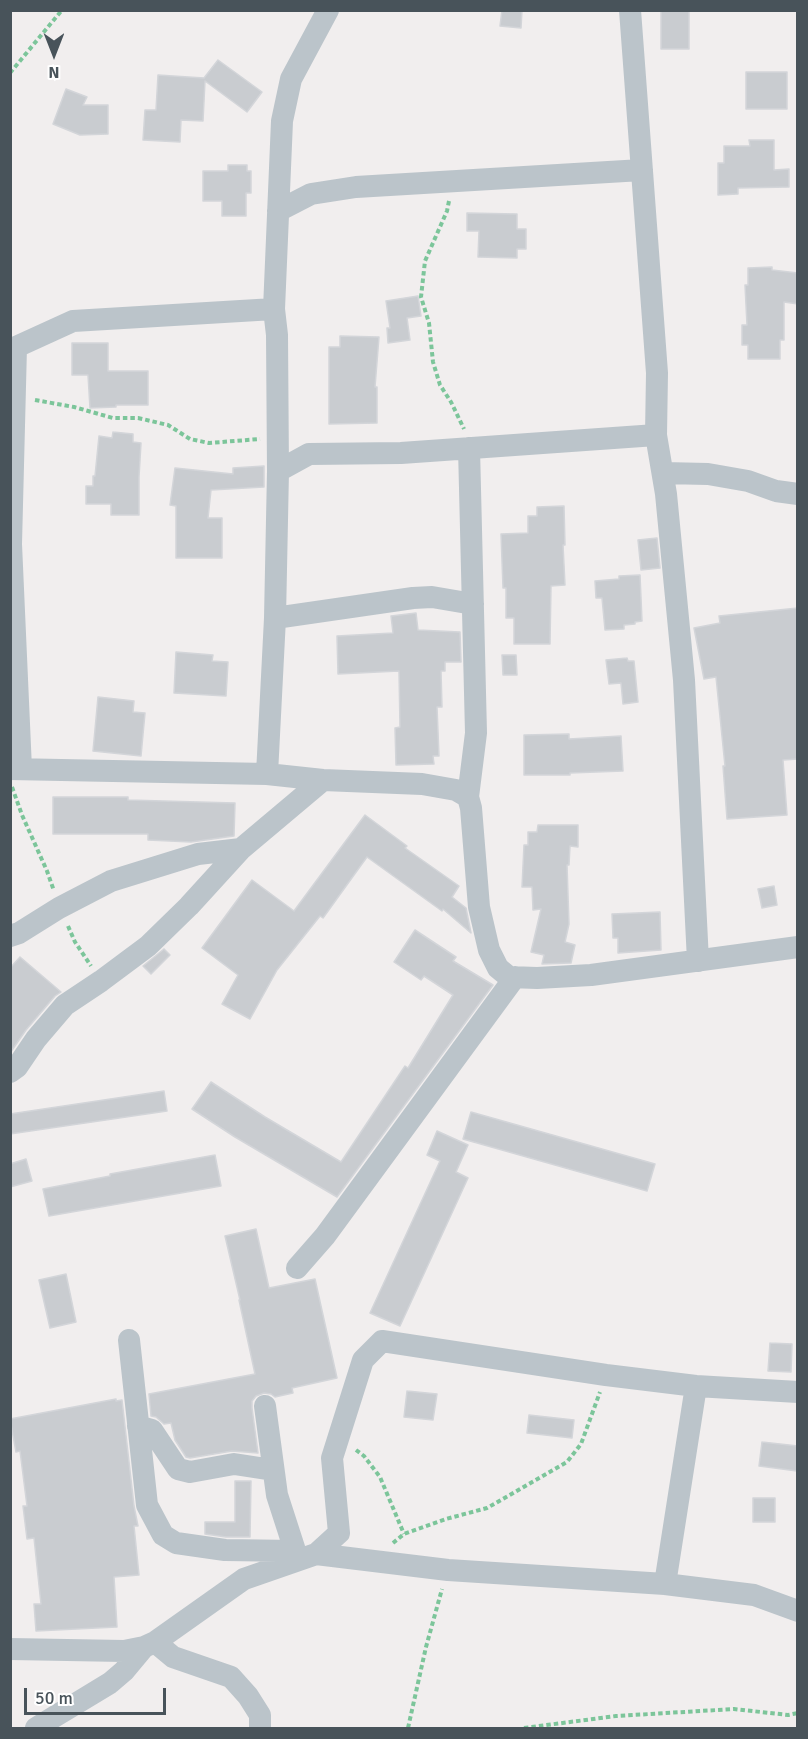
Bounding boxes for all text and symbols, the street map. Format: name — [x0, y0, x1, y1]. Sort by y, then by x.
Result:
north arrow — [24, 24, 84, 84]
text: N — [48, 62, 60, 82]
scale bar — [27, 1676, 170, 1714]
text: 50 m — [35, 1687, 73, 1709]

